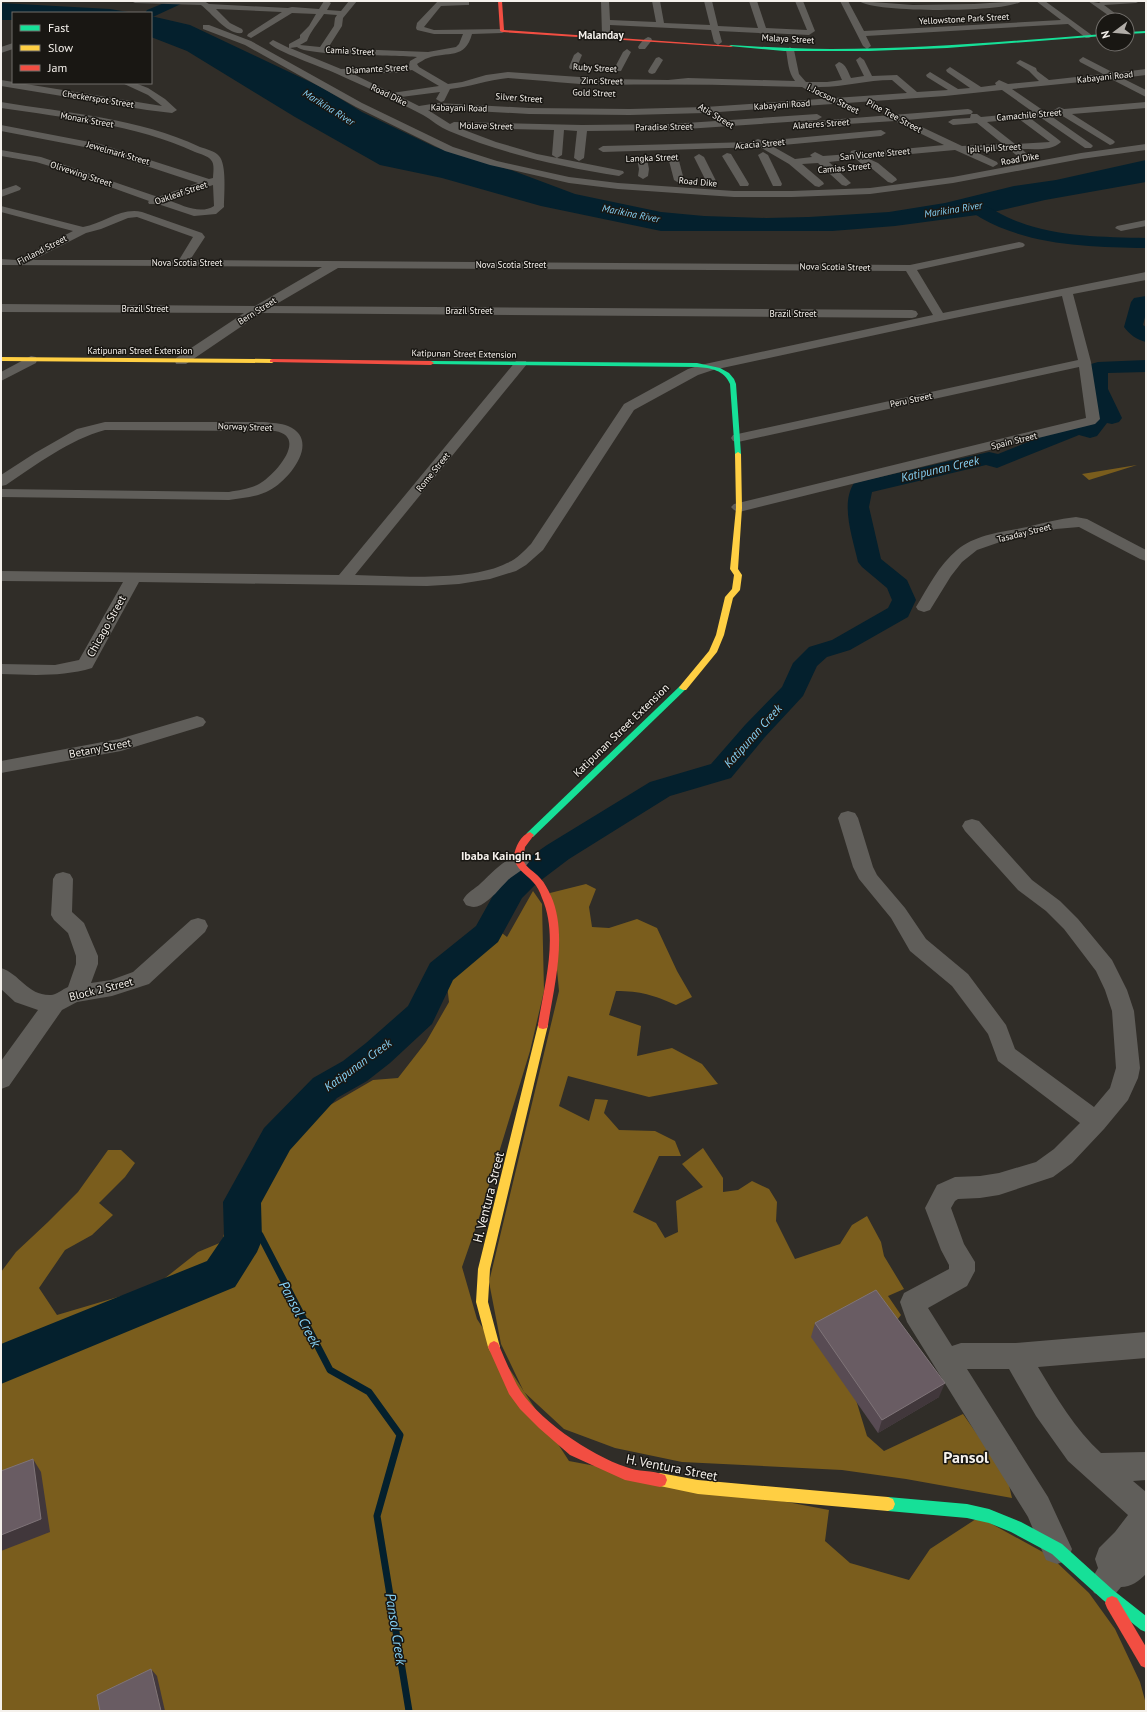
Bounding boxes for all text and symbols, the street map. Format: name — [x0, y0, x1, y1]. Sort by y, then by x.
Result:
street label: Yellowstone Park Street — [918, 11, 1009, 26]
legend — [12, 12, 152, 84]
north arrow — [1095, 12, 1135, 52]
text: Fast — [48, 20, 69, 35]
district label: Malanday — [578, 28, 625, 42]
text: N — [1098, 29, 1113, 40]
street label: Malaya Street — [761, 32, 815, 45]
text: Slow — [48, 40, 73, 55]
street label: Camia Street — [325, 44, 375, 57]
text: Jam — [47, 60, 67, 75]
street label: Diamante Street — [346, 61, 408, 76]
street label: Ruby Street — [573, 61, 617, 74]
street label: Kabayani Road — [1076, 68, 1134, 85]
street label: Zinc Street — [581, 75, 623, 86]
street label: Road Dike — [369, 81, 409, 108]
street label: I. Jocson Street — [805, 81, 861, 116]
water label: Marikina River — [301, 86, 358, 129]
street label: Gold Street — [572, 86, 616, 99]
street label: Checkerspot Street — [61, 87, 135, 110]
street label: Silver Street — [495, 90, 543, 105]
street label: Pine Tree Street — [865, 96, 924, 135]
street label: Kabayani Road — [753, 97, 811, 112]
street label: Atis Street — [696, 101, 736, 131]
street label: Kabayani Road — [431, 102, 487, 113]
street label: Camachile Street — [996, 106, 1062, 123]
street label: Monark Street — [60, 109, 115, 130]
street label: Alateres Street — [792, 116, 850, 131]
street label: Molave Street — [459, 120, 513, 131]
street label: Paradise Street — [635, 120, 693, 133]
street label: Acacia Street — [735, 136, 785, 151]
street label: Jewelmark Street — [84, 138, 151, 167]
street label: Ipil-Ipil Street — [967, 141, 1021, 154]
street label: San Vicente Street — [840, 145, 910, 162]
street label: Road Dike — [1000, 150, 1040, 167]
street label: Langka Street — [625, 151, 679, 164]
street label: Olivewing Street — [49, 158, 113, 189]
street label: Camias Street — [817, 160, 871, 175]
street label: Road Dike — [678, 174, 718, 189]
street label: Oakleaf Street — [153, 178, 209, 207]
water label: Marikina River — [923, 198, 984, 220]
water label: Marikina River — [601, 202, 662, 226]
street label: Finland Street — [15, 232, 68, 267]
street label: Nova Scotia Street — [152, 257, 222, 268]
street label: Nova Scotia Street — [476, 259, 546, 270]
street label: Nova Scotia Street — [800, 260, 870, 273]
street label: Bern Street — [236, 294, 278, 327]
street label: Brazil Street — [121, 303, 169, 314]
street label: Brazil Street — [445, 305, 493, 316]
street label: Brazil Street — [769, 308, 817, 319]
street label: Katipunan Street Extension — [88, 345, 192, 356]
street label: Katipunan Street Extension — [411, 347, 517, 360]
street label: Peru Street — [889, 390, 933, 409]
street label: Norway Street — [218, 420, 272, 433]
street label: Spain Street — [990, 430, 1038, 452]
street label: Rome Street — [414, 450, 452, 493]
water label: Katipunan Creek — [899, 452, 981, 485]
street label: Tasaday Street — [996, 520, 1052, 545]
street label: Chicago Street — [83, 592, 129, 659]
street label: Katipunan Street Extension — [570, 680, 672, 780]
water label: Katipunan Creek — [720, 701, 785, 770]
street label: Betany Street — [68, 735, 133, 761]
district label: Ibaba Kaingin 1 — [461, 848, 541, 863]
street label: Block 2 Street — [68, 974, 135, 1004]
water label: Katipunan Creek — [321, 1035, 395, 1094]
street label: H. Ventura Street — [469, 1149, 508, 1244]
water label: Pansol Creek — [275, 1278, 325, 1351]
district label: Pansol — [943, 1447, 989, 1467]
street label: H. Ventura Street — [625, 1450, 720, 1485]
water label: Pansol Creek — [381, 1592, 411, 1667]

